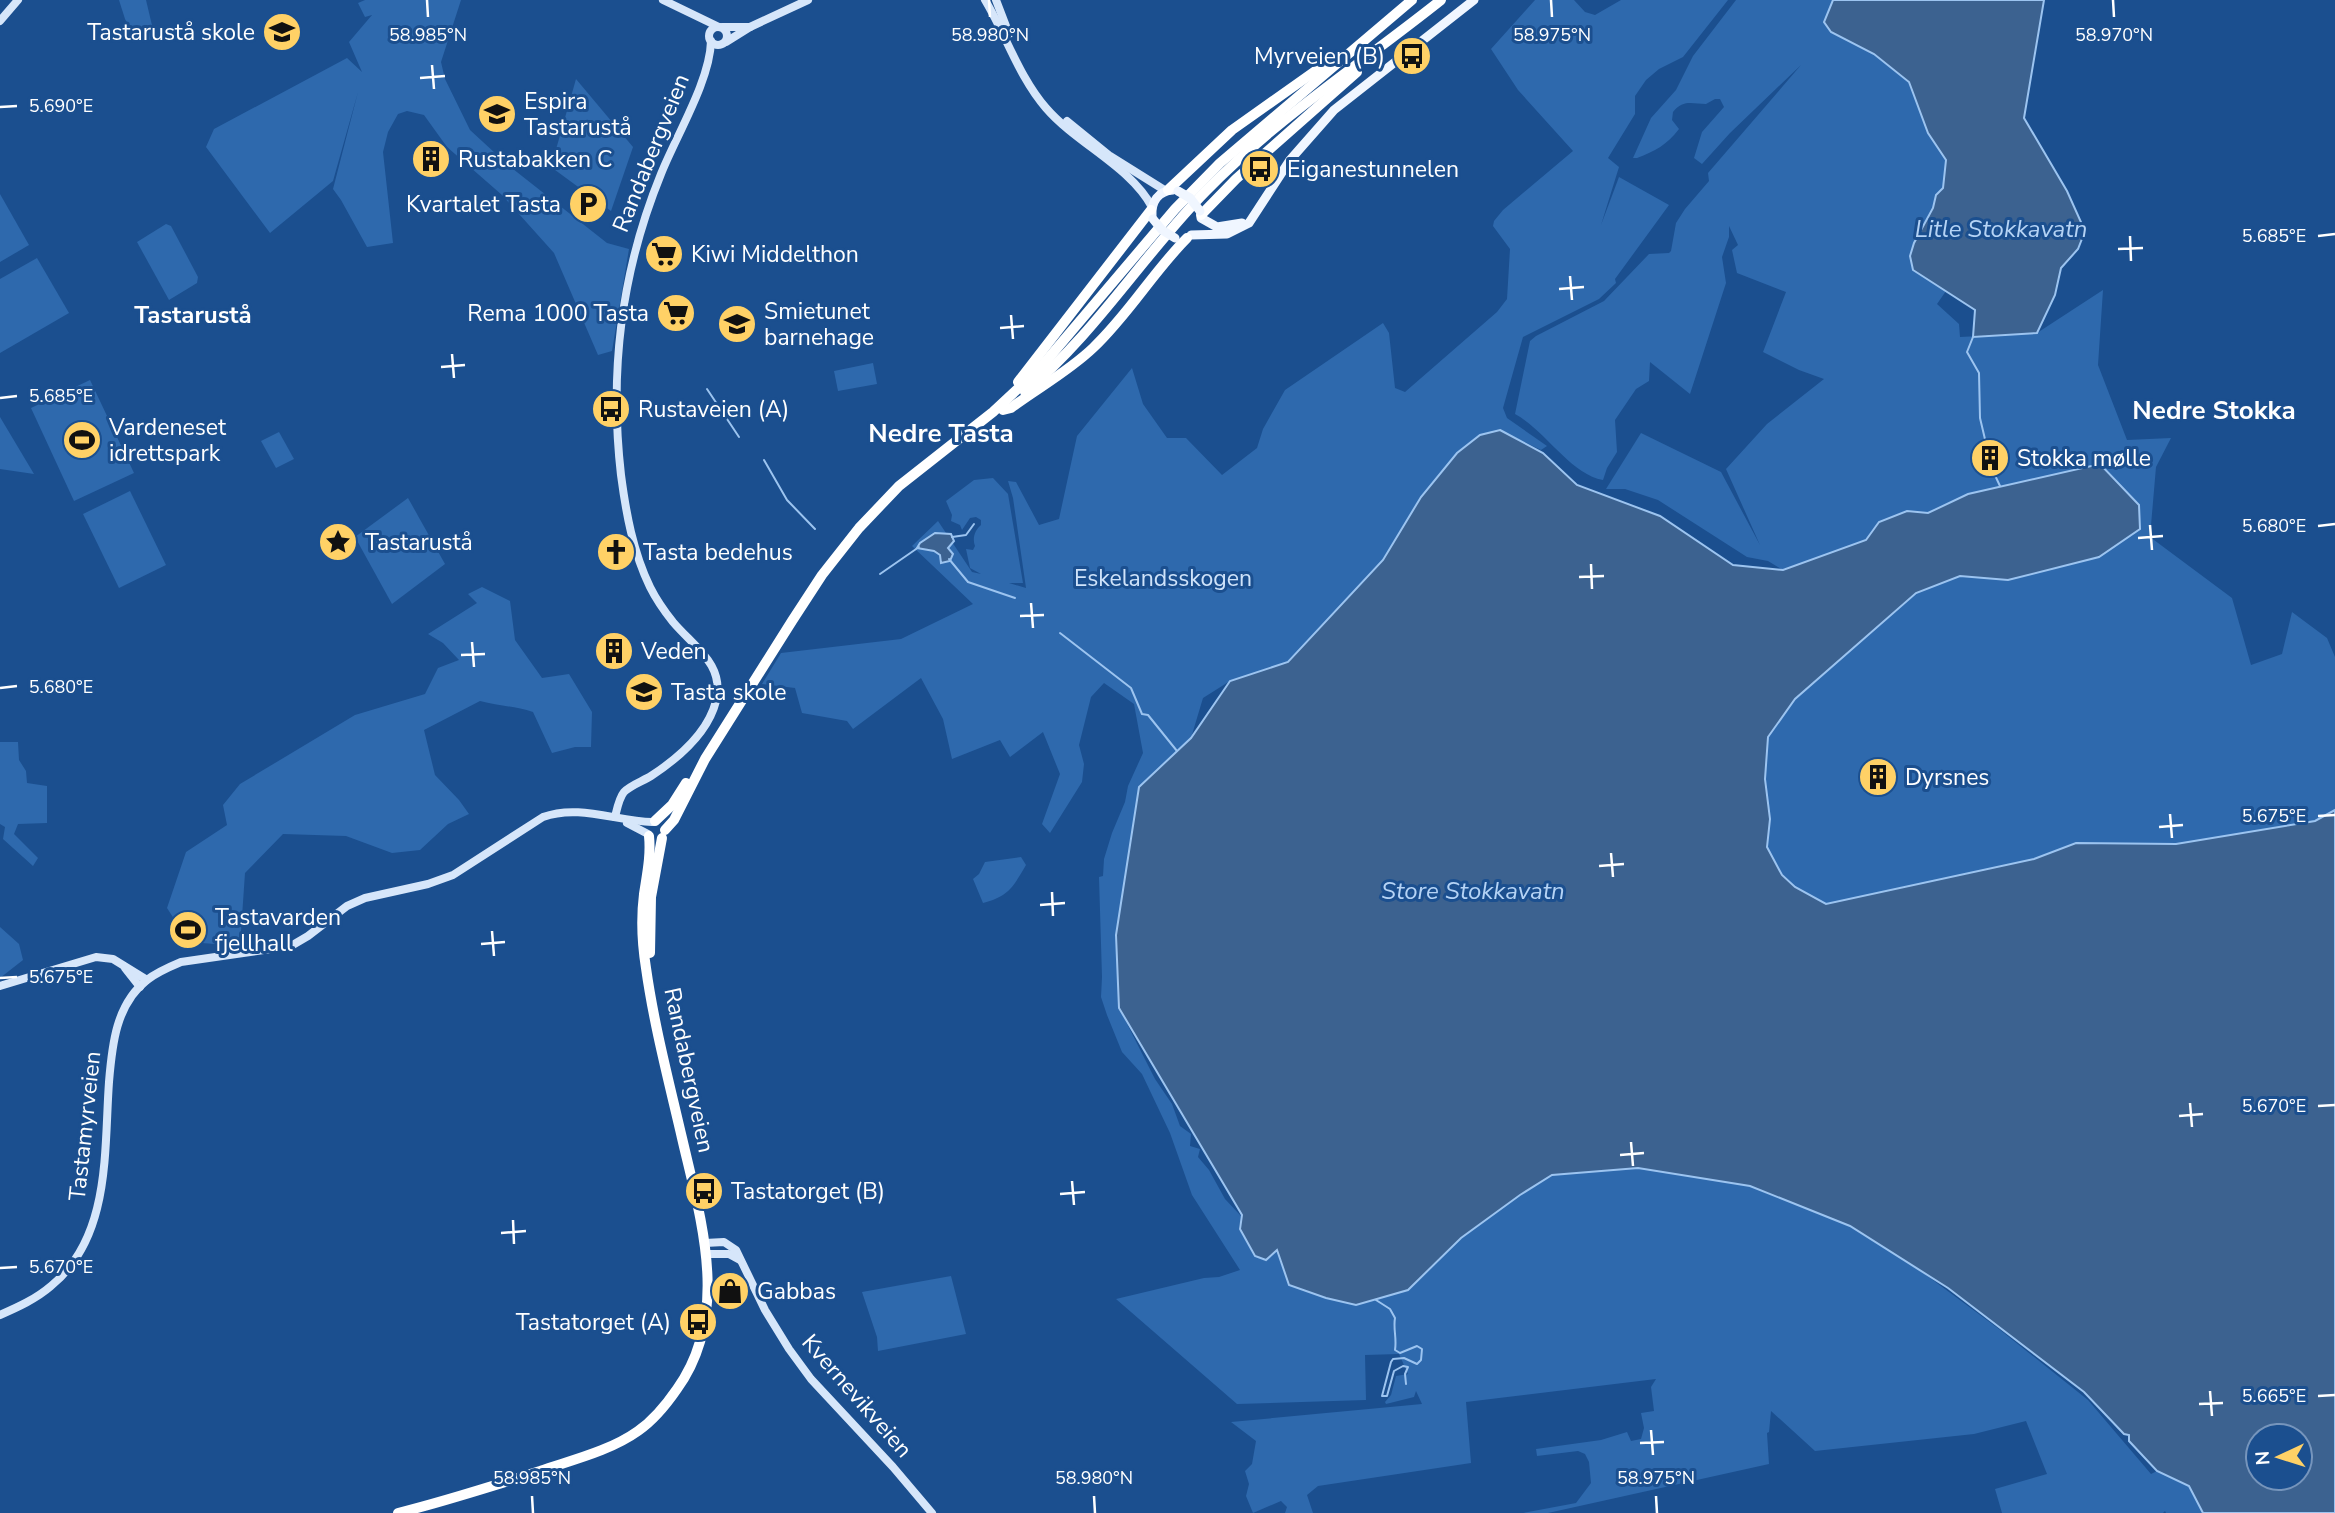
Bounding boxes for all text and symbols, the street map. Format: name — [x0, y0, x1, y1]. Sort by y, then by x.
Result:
school or university icon: Tastarustå skole — [261, 11, 303, 53]
place label: Tastarustå skole — [87, 17, 255, 48]
text: 58.985°N — [389, 23, 467, 47]
text: 58.980°N — [951, 23, 1029, 47]
text: 58.975°N — [1513, 23, 1591, 47]
text: 58.970°N — [2075, 23, 2153, 47]
bus stop icon: Myrveien (B) — [1391, 35, 1433, 77]
place label: Myrveien (B) — [1254, 41, 1385, 72]
street label: Randabergveien — [605, 69, 697, 237]
place label: Espira Tastarustå — [524, 86, 632, 143]
school or university icon: Espira Tastarustå — [476, 93, 518, 135]
text: 5.690°E — [29, 94, 93, 118]
building icon: Rustabakken C — [410, 138, 452, 180]
place label: Rustabakken C — [458, 144, 612, 175]
bus stop icon: Eiganestunnelen — [1239, 148, 1281, 190]
place label: Eiganestunnelen — [1287, 154, 1459, 185]
parking icon: Kvartalet Tasta — [567, 183, 609, 225]
place label: Kvartalet Tasta — [406, 189, 561, 220]
water label: Litle Stokkavatn — [1915, 213, 2087, 245]
text: 5.685°E — [2242, 224, 2306, 248]
supermarket icon: Kiwi Middelthon — [643, 233, 685, 275]
place label: Kiwi Middelthon — [691, 239, 859, 270]
supermarket icon: Rema 1000 Tasta — [655, 292, 697, 334]
place label: Smietunet barnehage — [764, 296, 874, 353]
place label: Rema 1000 Tasta — [467, 298, 649, 329]
district label: Tastarustå — [134, 299, 252, 331]
school or university icon: Smietunet barnehage — [716, 303, 758, 345]
text: 5.685°E — [29, 384, 93, 408]
bus stop icon: Rustaveien (A) — [590, 388, 632, 430]
district label: Nedre Stokka — [2132, 393, 2296, 428]
place label: Rustaveien (A) — [638, 394, 789, 425]
place label: Vardeneset idrettspark — [108, 412, 227, 469]
district label: Nedre Tasta — [868, 416, 1014, 451]
sports icon: Vardeneset idrettspark — [61, 419, 103, 461]
building icon: Stokka mølle — [1969, 437, 2011, 479]
place label: Stokka mølle — [2017, 443, 2151, 474]
text: 5.680°E — [2242, 514, 2306, 538]
place icon: Tastarustå — [317, 521, 359, 563]
place label: Tastarustå — [365, 527, 473, 558]
church icon: Tasta bedehus — [595, 531, 637, 573]
place label: Tasta bedehus — [643, 537, 793, 568]
park label: Eskelandsskogen — [1074, 563, 1252, 594]
building icon: Veden — [593, 630, 635, 672]
place label: Veden — [640, 636, 706, 667]
school or university icon: Tasta skole — [623, 671, 665, 713]
text: 5.680°E — [29, 675, 93, 699]
place label: Tasta skole — [671, 677, 786, 708]
building icon: Dyrsnes — [1857, 756, 1899, 798]
place label: Dyrsnes — [1905, 762, 1989, 793]
text: 5.675°E — [2242, 804, 2306, 828]
water label: Store Stokkavatn — [1381, 875, 1565, 907]
place label: Tastavarden fjellhall — [215, 902, 341, 959]
sports icon: Tastavarden fjellhall — [167, 909, 209, 951]
text: 5.675°E — [29, 965, 93, 989]
street label: Randabergveien — [656, 985, 722, 1155]
street label: Tastamyrveien — [62, 1050, 108, 1202]
text: 5.670°E — [2242, 1094, 2306, 1118]
bus stop icon: Tastatorget (B) — [683, 1170, 725, 1212]
place label: Tastatorget (B) — [731, 1176, 885, 1207]
text: 5.670°E — [29, 1255, 93, 1279]
shop icon: Gabbas — [709, 1270, 751, 1312]
place label: Gabbas — [757, 1276, 836, 1307]
bus stop icon: Tastatorget (A) — [677, 1301, 719, 1343]
place label: Tastatorget (A) — [516, 1307, 671, 1338]
street label: Kvernevikveien — [795, 1328, 919, 1464]
text: 5.665°E — [2242, 1384, 2306, 1408]
north arrow — [2244, 1422, 2314, 1492]
text: N — [2250, 1450, 2277, 1466]
text: 58.985°N — [493, 1466, 571, 1490]
text: 58.980°N — [1055, 1466, 1133, 1490]
text: 58.975°N — [1617, 1466, 1695, 1490]

